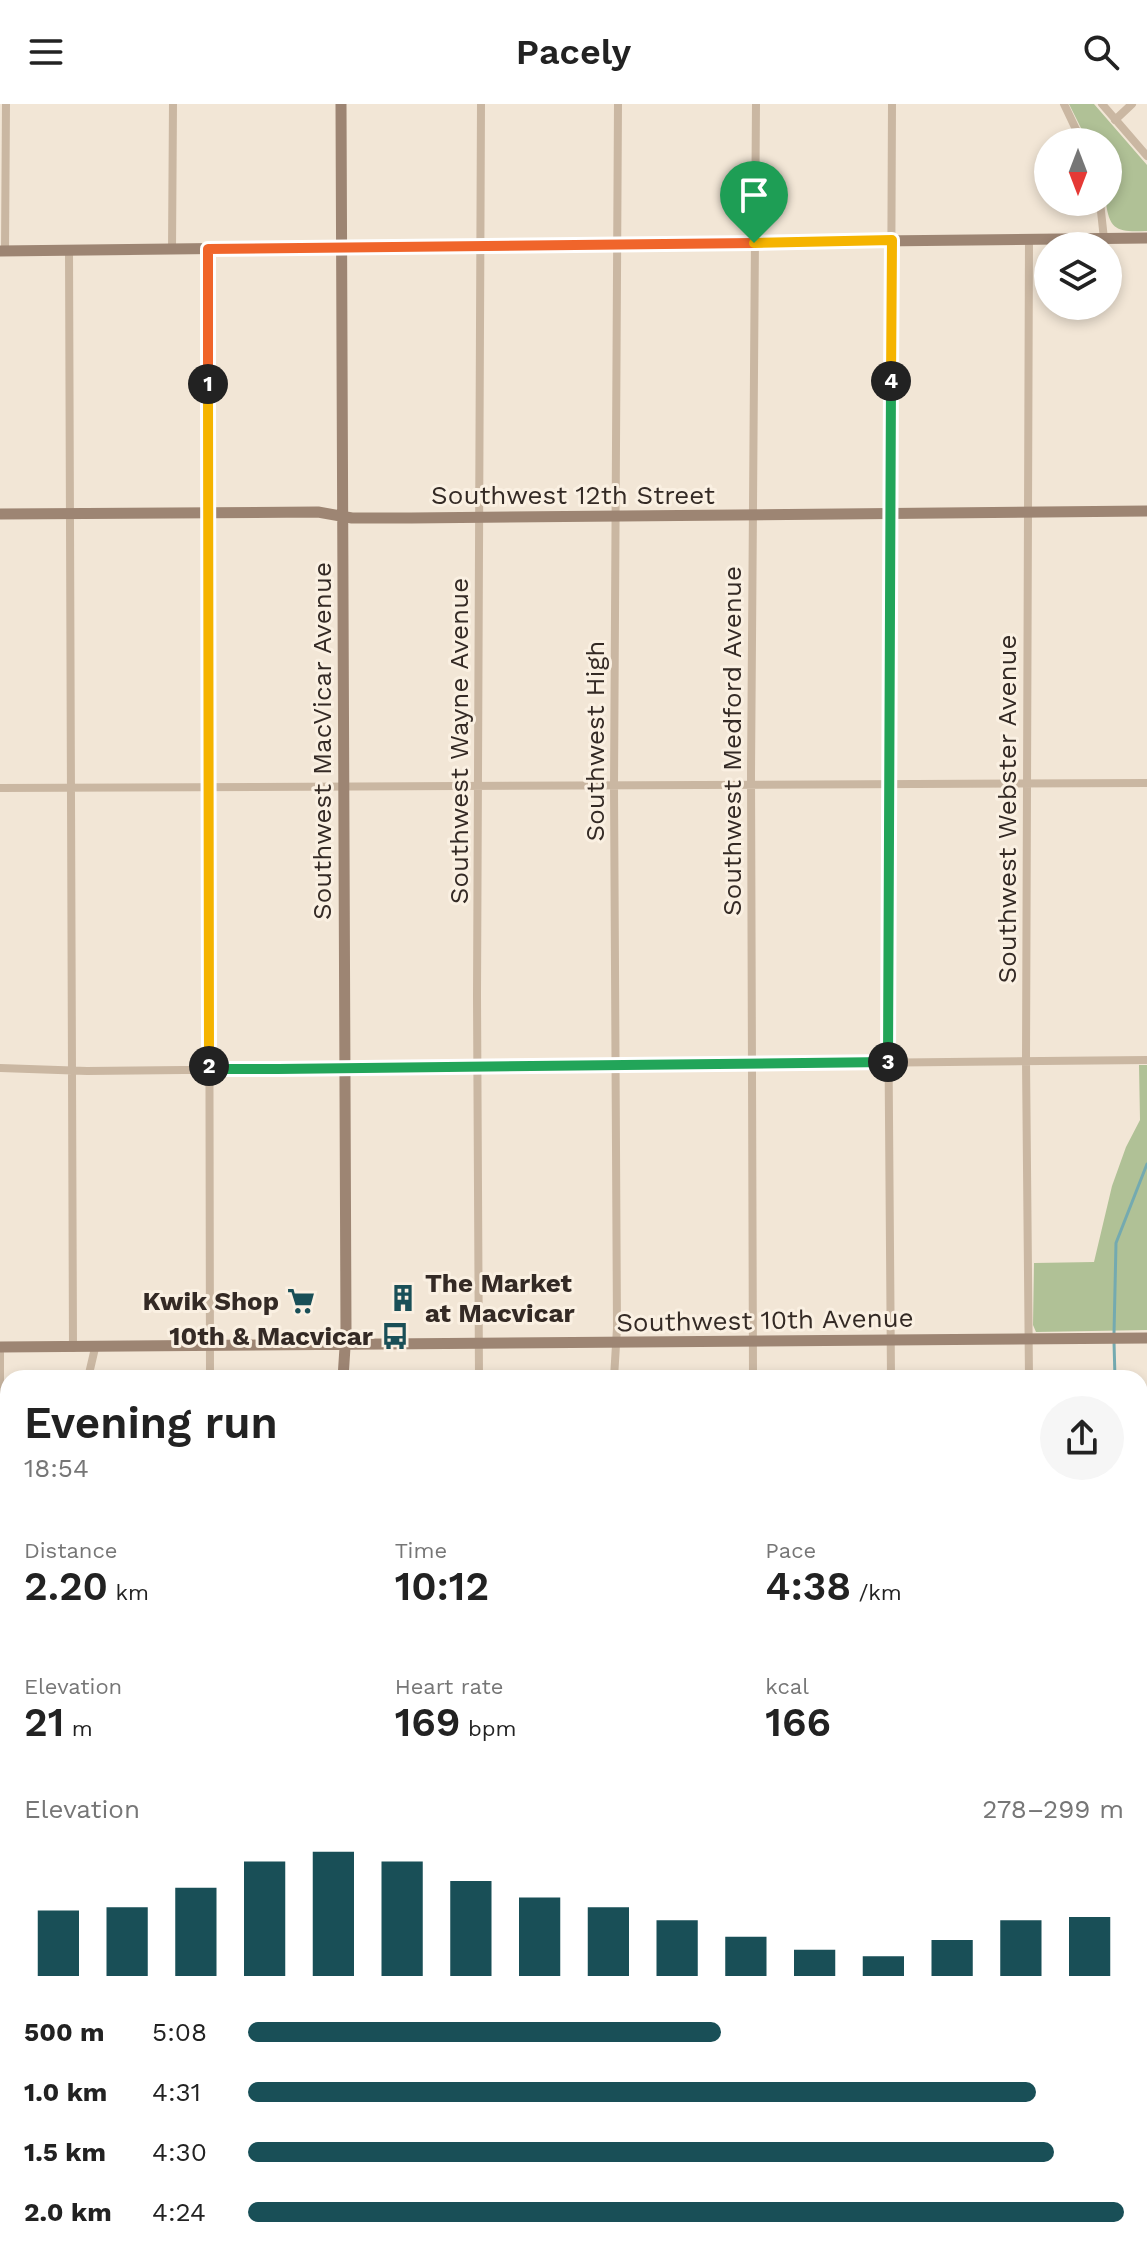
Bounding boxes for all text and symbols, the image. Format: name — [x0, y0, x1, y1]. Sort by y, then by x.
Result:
icon: menu — [24, 30, 68, 74]
icon: search — [1079, 30, 1123, 74]
text: Pacely — [516, 31, 631, 73]
north arrow — [1034, 128, 1122, 216]
map controls — [1034, 128, 1122, 320]
pin — [720, 161, 788, 243]
icon: arrive — [732, 173, 776, 217]
button: layers — [1034, 232, 1122, 320]
pin: 4 — [871, 361, 911, 401]
pin: 1 — [188, 364, 228, 404]
text: 4 — [884, 368, 898, 393]
text: 1 — [203, 371, 213, 396]
street label: Southwest 12th Street — [431, 480, 715, 510]
street label: Southwest MacVicar Avenue — [307, 562, 337, 920]
street label: Southwest Medford Avenue — [717, 566, 747, 916]
street label: Southwest Wayne Avenue — [444, 578, 474, 904]
street label: Southwest Webster Avenue — [992, 634, 1022, 984]
street label: Southwest High — [580, 641, 610, 841]
pin: 3 — [868, 1042, 908, 1082]
pin: 2 — [189, 1046, 229, 1086]
text: 3 — [881, 1049, 895, 1074]
text: 2 — [202, 1053, 216, 1078]
place label: The Market at Macvicar — [425, 1268, 575, 1328]
building icon: The Market at Macvicar — [388, 1283, 418, 1313]
place label: Kwik Shop — [142, 1286, 279, 1316]
supermarket icon: Kwik Shop — [286, 1286, 316, 1316]
street label: Southwest 10th Avenue — [616, 1302, 914, 1338]
place label: 10th & Macvicar — [169, 1321, 374, 1351]
bus stop icon: 10th & Macvicar — [380, 1321, 410, 1351]
button: share — [1040, 1396, 1124, 1480]
text: Evening run — [24, 1397, 278, 1449]
text: 18:54 — [24, 1453, 89, 1483]
text: Distance — [24, 1538, 118, 1563]
text: Time — [395, 1538, 447, 1563]
text: Pace — [765, 1538, 816, 1563]
text: 2.20 — [24, 1563, 108, 1610]
text: 10:12 — [395, 1563, 489, 1610]
text: 4:38 — [765, 1563, 851, 1610]
text: km — [108, 1580, 149, 1605]
text: /km — [851, 1580, 902, 1605]
text: Elevation — [24, 1674, 122, 1699]
text: Heart rate — [395, 1674, 503, 1699]
text: kcal — [765, 1674, 809, 1699]
text: 21 — [24, 1699, 64, 1746]
text: 169 — [395, 1699, 461, 1746]
text: 166 — [765, 1699, 831, 1746]
text: m — [64, 1716, 93, 1741]
text: bpm — [461, 1716, 517, 1741]
text: Elevation — [24, 1794, 140, 1824]
text: 278–299 m — [982, 1794, 1124, 1824]
text: 500 m — [24, 2017, 105, 2047]
text: 5:08 — [152, 2017, 207, 2047]
text: 1.0 km — [24, 2077, 107, 2107]
text: 4:31 — [152, 2077, 201, 2107]
text: 1.5 km — [24, 2137, 106, 2167]
text: 4:30 — [152, 2137, 207, 2167]
text: 2.0 km — [24, 2197, 112, 2227]
text: 4:24 — [152, 2197, 206, 2227]

